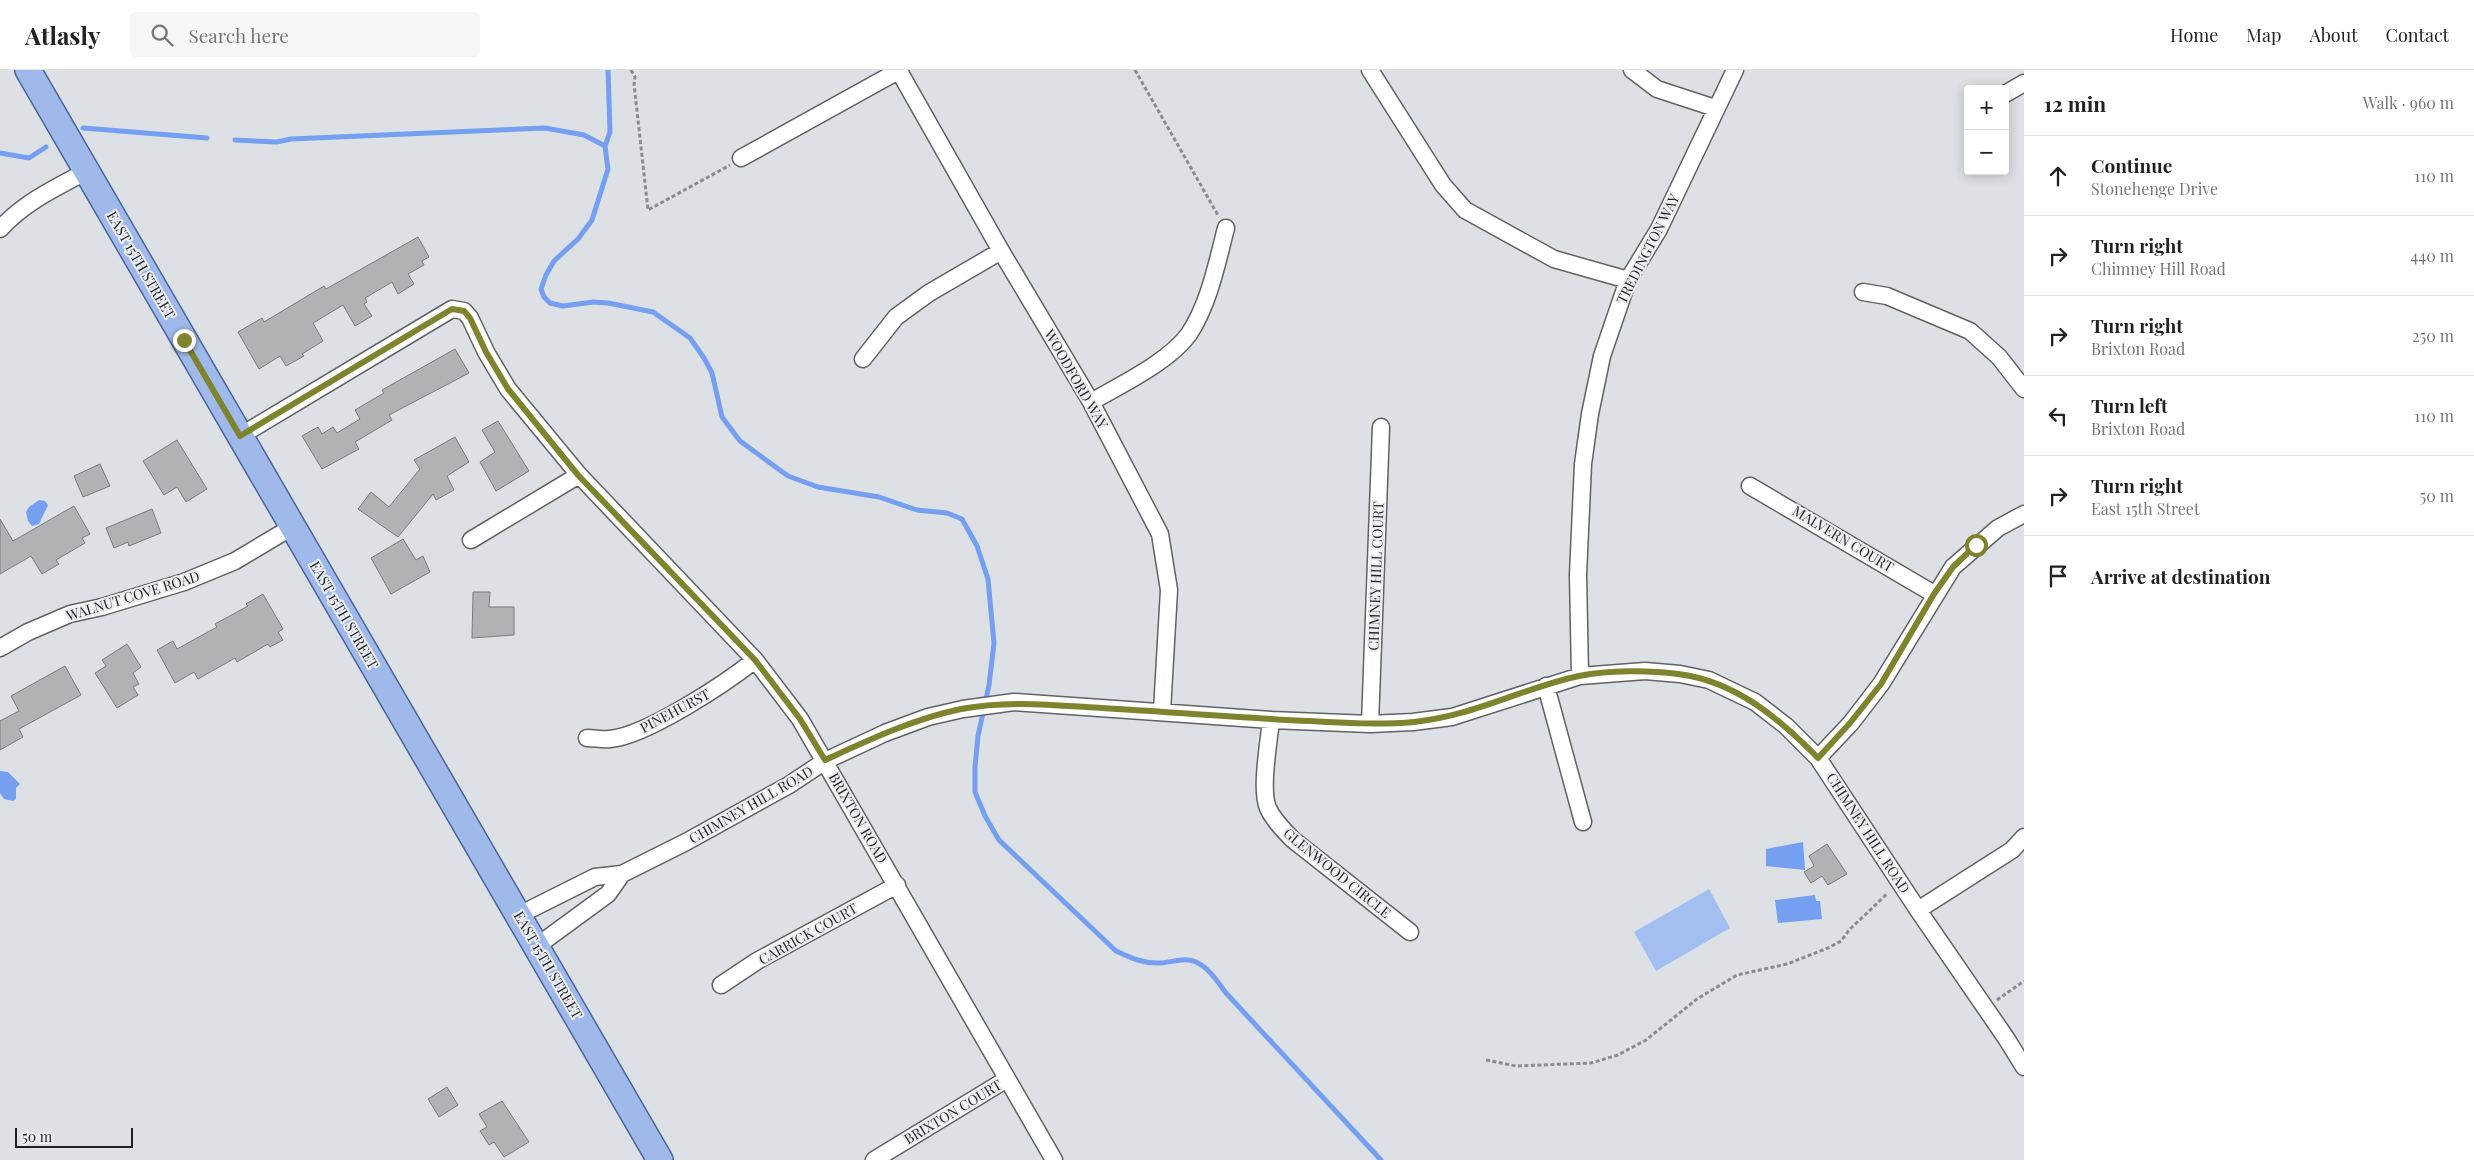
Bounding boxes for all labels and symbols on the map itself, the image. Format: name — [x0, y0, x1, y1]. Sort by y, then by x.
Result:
street label: TREDINGTON WAY — [1612, 190, 1684, 307]
street label: EAST 15TH STREET — [103, 207, 180, 322]
street label: WOODFORD WAY — [1040, 325, 1113, 432]
route end — [173, 329, 196, 352]
street label: CHIMNEY HILL COURT — [1363, 501, 1388, 651]
street label: MALVERN COURT — [1789, 501, 1898, 576]
route start — [1965, 534, 1988, 557]
street label: EAST 15TH STREET — [306, 557, 383, 672]
street label: WALNUT COVE ROAD — [63, 566, 202, 625]
street label: PINEHURST — [636, 684, 713, 737]
street label: CHIMNEY HILL ROAD — [685, 761, 816, 848]
street label: BRIXTON ROAD — [825, 769, 892, 866]
street label: CHIMNEY HILL ROAD — [1822, 769, 1915, 897]
street label: GLENWOOD CIRCLE — [1280, 823, 1395, 922]
street label: CARRICK COURT — [755, 898, 861, 969]
street label: EAST 15TH STREET — [510, 907, 587, 1022]
street label: BRIXTON COURT — [900, 1075, 1005, 1148]
scale bar — [15, 1125, 132, 1148]

